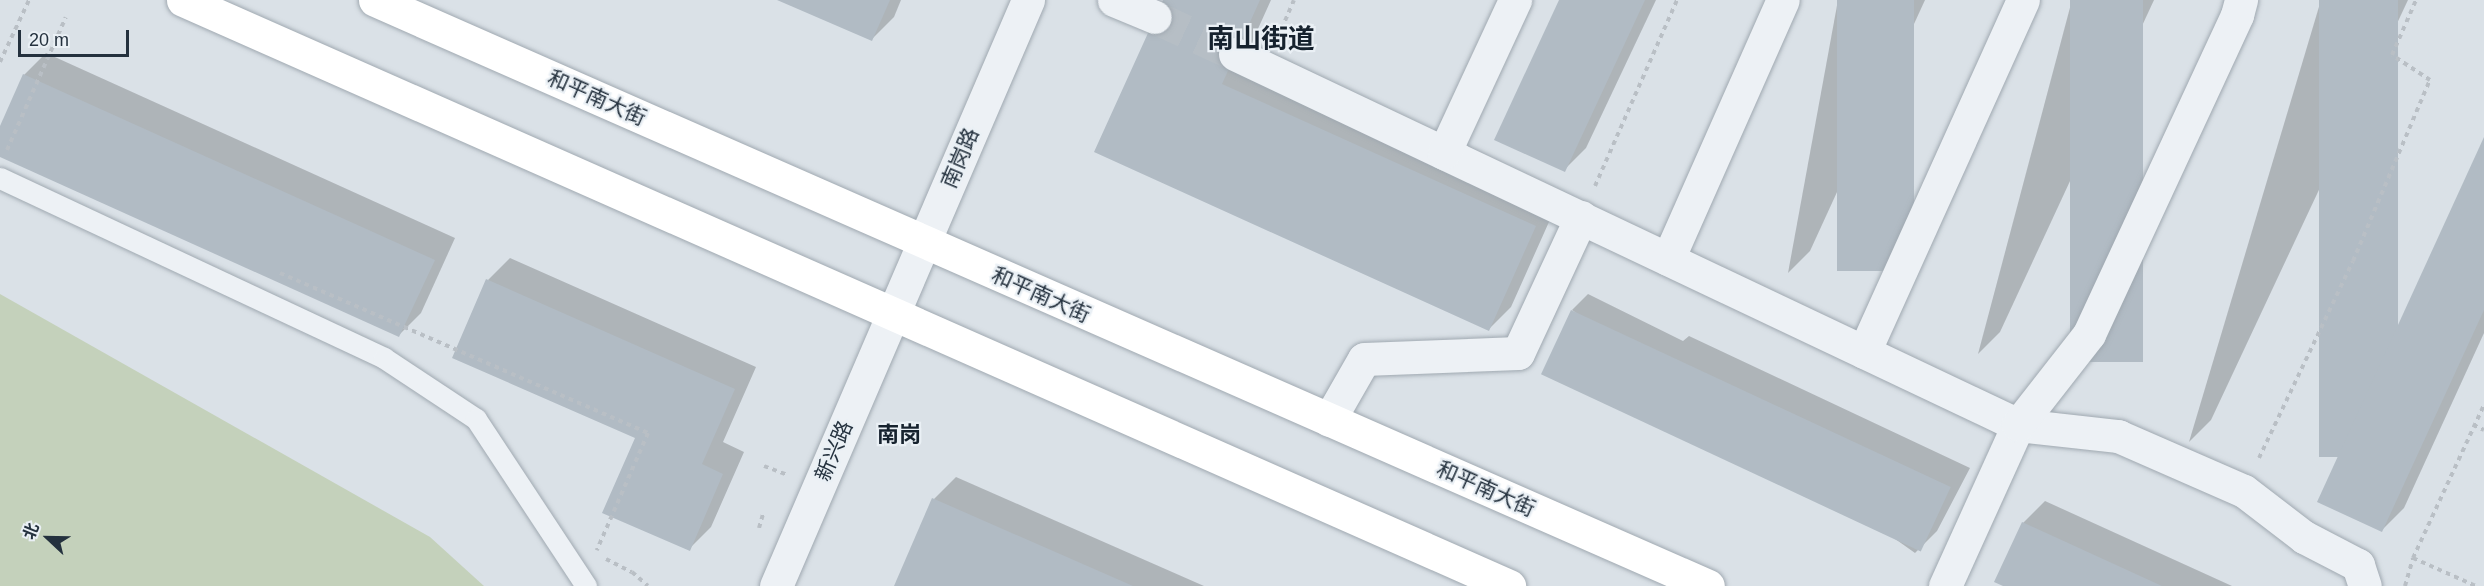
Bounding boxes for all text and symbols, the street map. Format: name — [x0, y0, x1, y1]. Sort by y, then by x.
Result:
scale bar — [21, 18, 132, 56]
district label: 南山街道 — [1207, 24, 1315, 56]
text: 20 m — [29, 30, 69, 50]
street label: 和平南大街 — [544, 65, 650, 131]
street label: 南岗路 — [936, 124, 984, 192]
street label: 和平南大街 — [988, 262, 1094, 328]
street label: 新兴路 — [810, 417, 858, 485]
district label: 南岗 — [877, 422, 921, 448]
street label: 和平南大街 — [1433, 456, 1539, 522]
north arrow — [18, 508, 78, 568]
text: 北 — [20, 520, 42, 542]

